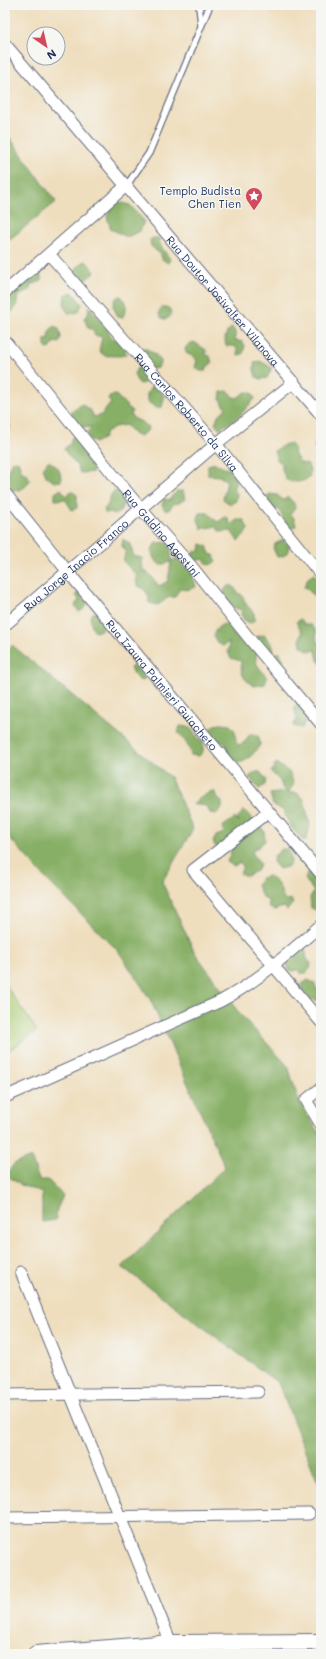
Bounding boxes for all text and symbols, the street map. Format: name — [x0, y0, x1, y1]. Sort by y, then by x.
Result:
north arrow — [26, 26, 66, 66]
text: N — [44, 46, 60, 63]
place label: Templo Budista Chen Tien — [159, 183, 241, 211]
place icon: Templo Budista Chen Tien — [244, 186, 264, 211]
street label: Rua Doutor Josivalter Vilanova — [164, 232, 283, 369]
street label: Rua Carlos Roberto da Silva — [132, 350, 243, 475]
street label: Rua Galdino Agostini — [120, 486, 204, 580]
street label: Rua Jorge Inacio Franco — [20, 515, 132, 614]
street label: Rua Izaura Palmieri Guiacheto — [103, 616, 222, 754]

